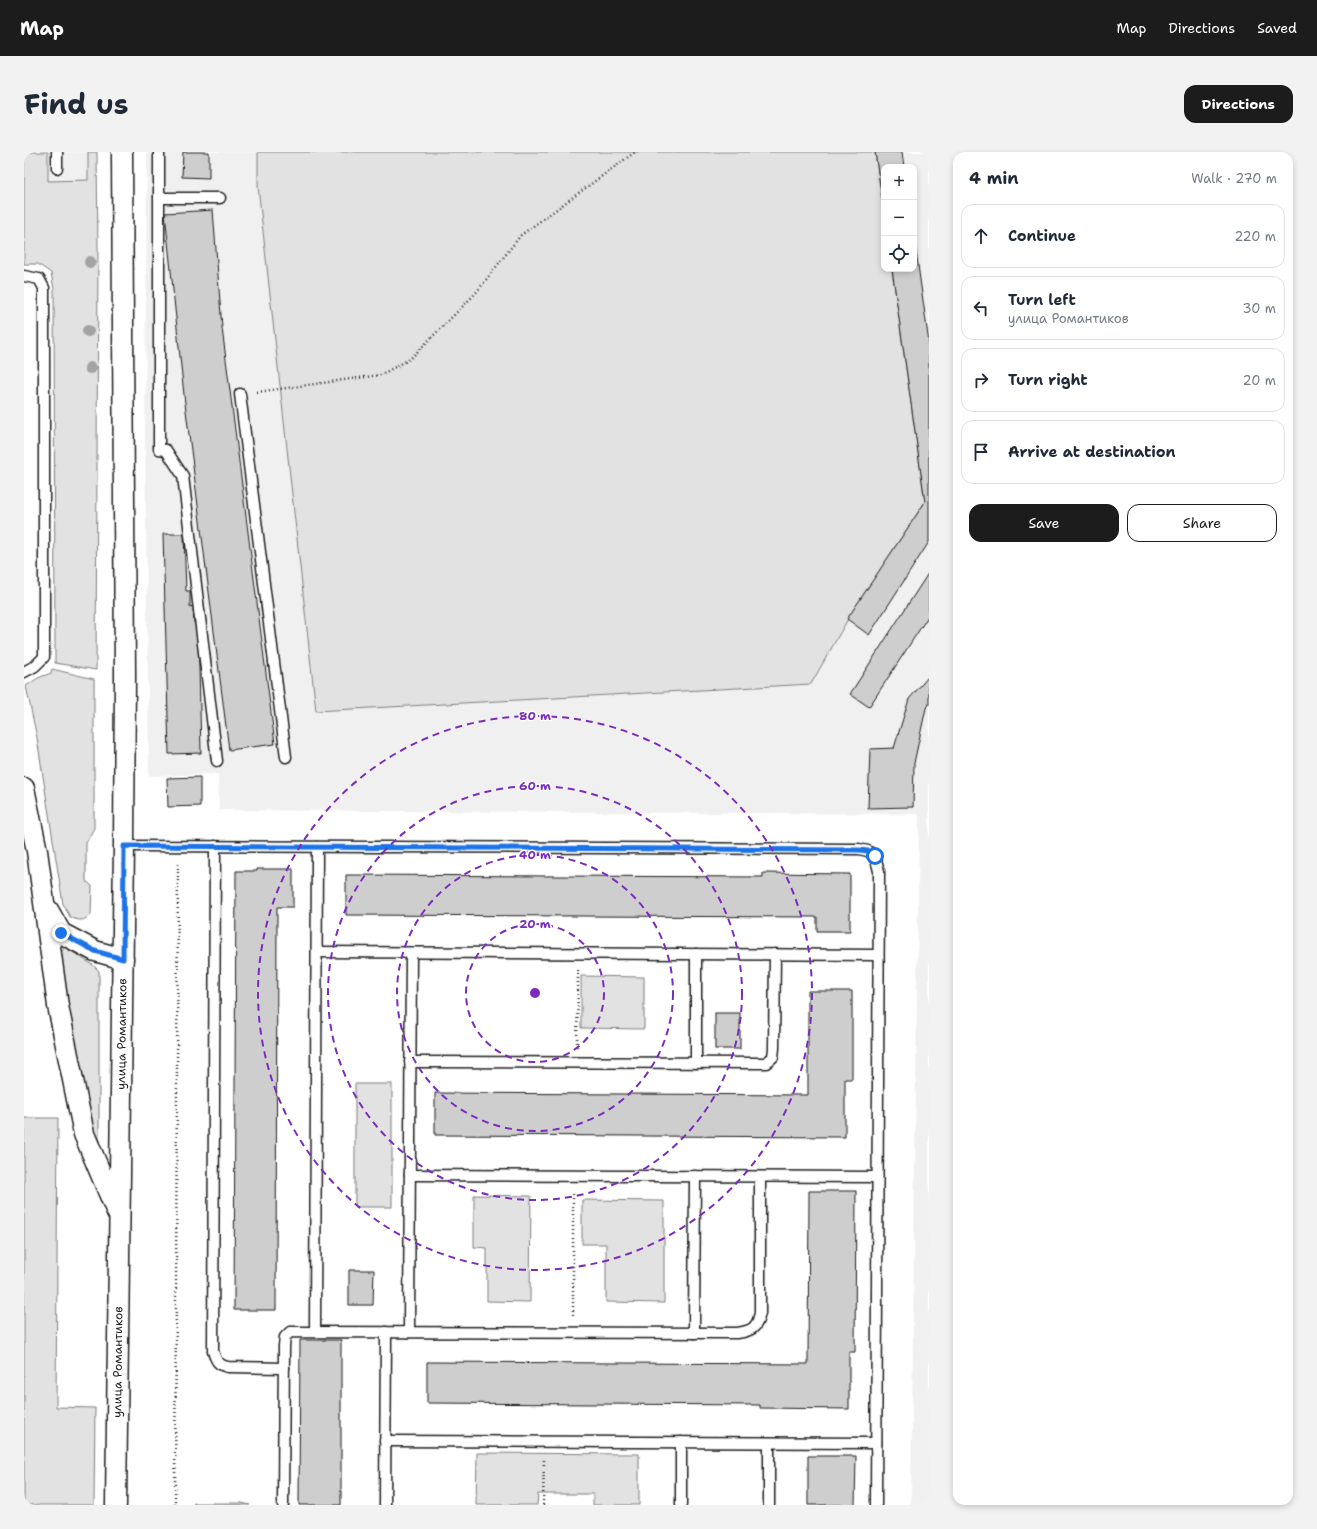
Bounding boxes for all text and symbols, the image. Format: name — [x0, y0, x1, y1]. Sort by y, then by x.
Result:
text: Map — [20, 16, 64, 41]
text: Map — [1117, 19, 1147, 37]
text: Directions — [1169, 19, 1235, 37]
text: Saved — [1257, 19, 1297, 37]
text: Find us — [24, 85, 129, 123]
button: Directions — [1184, 85, 1293, 123]
map controls — [881, 164, 917, 272]
button: + — [881, 164, 917, 200]
text: 4 min — [969, 167, 1019, 189]
text: Walk · 270 m — [1191, 170, 1277, 187]
button: − — [881, 200, 917, 236]
icon: ahead — [970, 225, 992, 247]
text: Continue — [1008, 226, 1076, 246]
text: 220 m — [1234, 228, 1276, 245]
button: locate — [881, 236, 917, 272]
text: Turn left — [1008, 290, 1076, 310]
icon: left — [970, 297, 992, 319]
text: 30 m — [1242, 300, 1276, 317]
text: улица Романтиков — [1008, 310, 1129, 327]
icon: right — [970, 369, 992, 391]
text: Turn right — [1008, 370, 1088, 390]
text: 20 m — [1243, 372, 1276, 389]
icon: arrive — [970, 441, 992, 463]
text: Arrive at destination — [1008, 442, 1176, 462]
button: Save — [969, 504, 1119, 542]
button: Share — [1127, 504, 1277, 542]
text: 80 m — [519, 708, 551, 724]
text: 60 m — [519, 778, 551, 794]
text: 40 m — [519, 847, 551, 863]
route start — [866, 847, 884, 865]
text: 20 m — [519, 916, 551, 932]
route end — [52, 924, 70, 942]
street label: улица Романтиков — [113, 978, 130, 1090]
centre of rings — [528, 986, 542, 1000]
street label: улица Романтиков — [109, 1306, 126, 1418]

